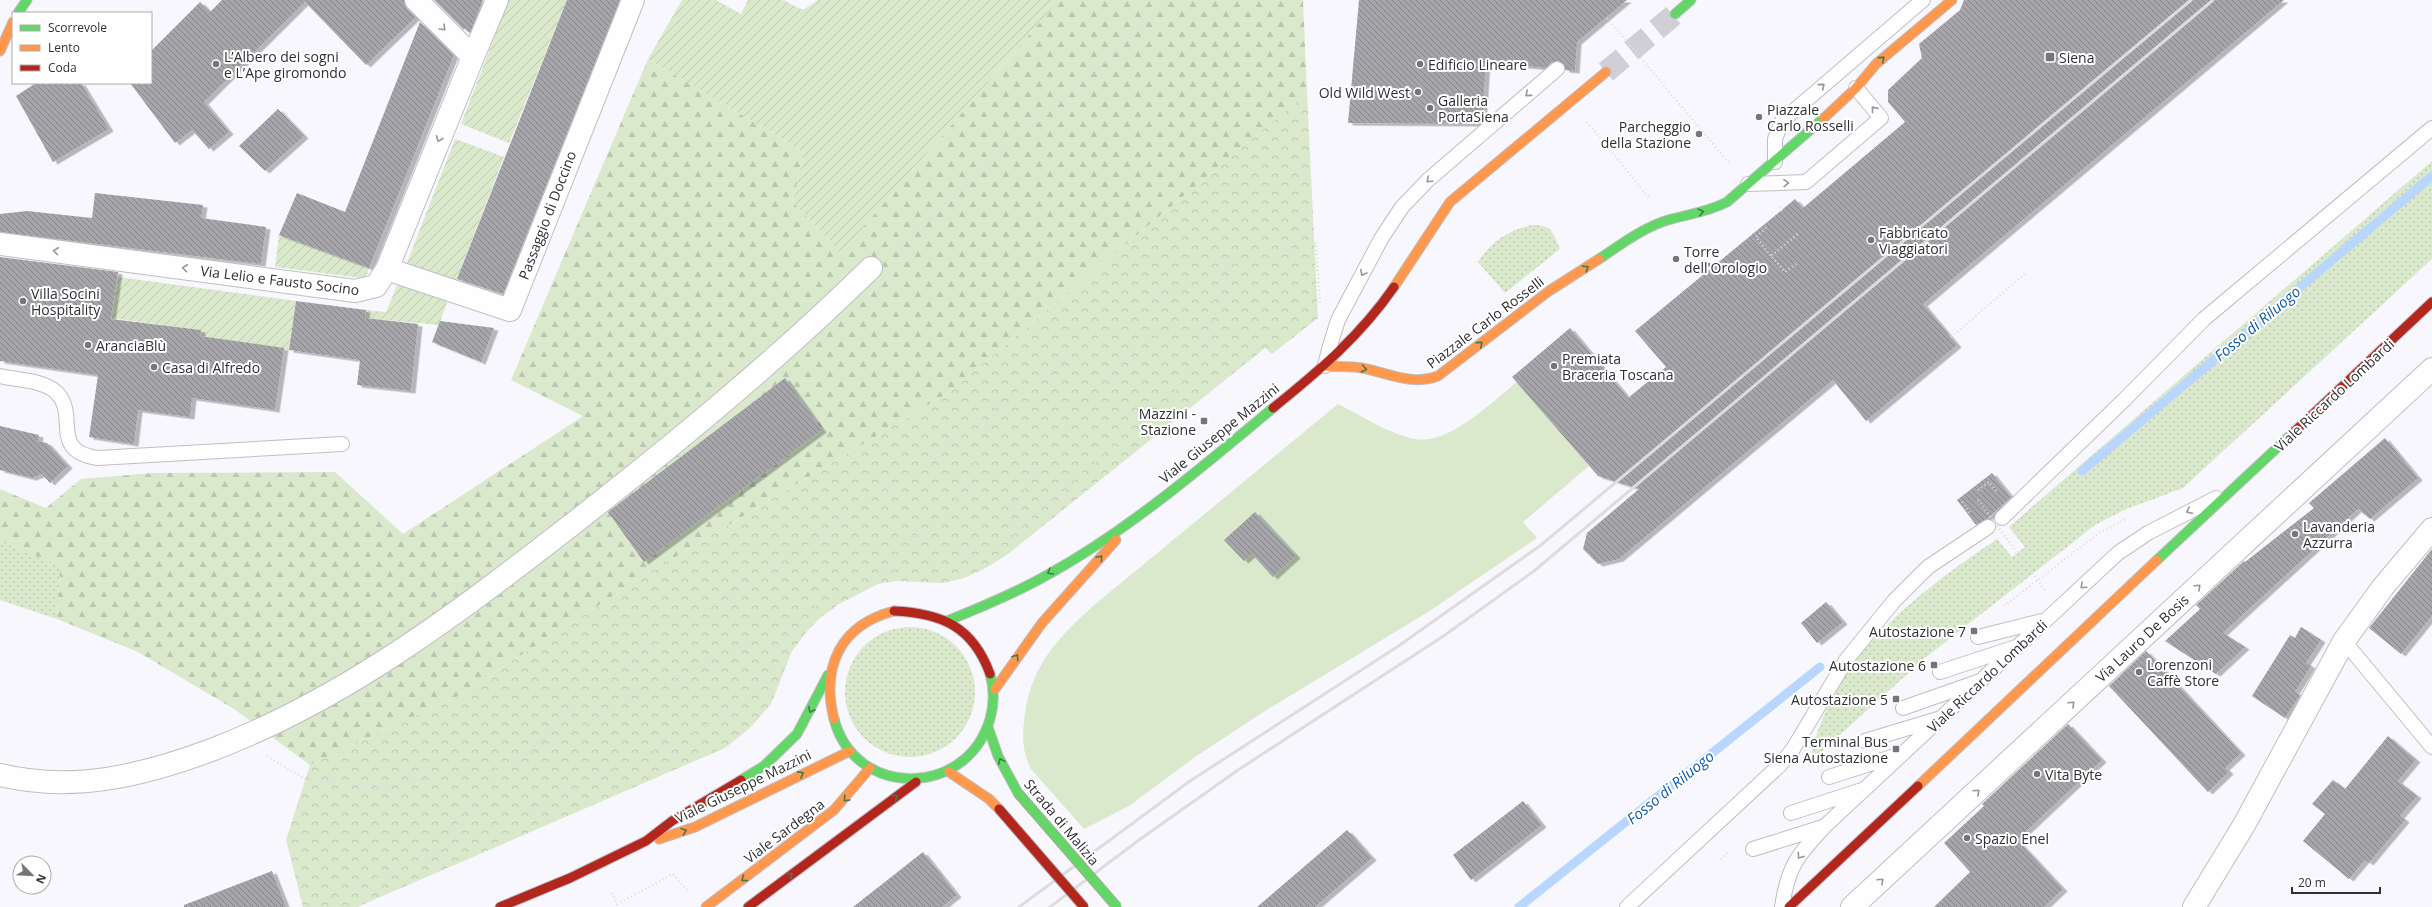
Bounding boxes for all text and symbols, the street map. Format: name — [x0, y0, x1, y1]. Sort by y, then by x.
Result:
legend — [12, 12, 152, 84]
text: Scorrevole — [48, 19, 107, 36]
one-way arrow — [438, 23, 446, 31]
text: Lento — [48, 39, 80, 56]
place label: L’Albero dei sogni e L’Ape giromondo — [224, 47, 346, 82]
place label: Siena — [2059, 48, 2094, 67]
marker: Siena — [2044, 51, 2056, 63]
place label: Edificio Lineare — [1428, 55, 1527, 74]
one-way arrow — [1878, 56, 1885, 63]
text: Coda — [48, 59, 77, 76]
marker: L’Albero dei sogni e L’Ape giromondo — [211, 59, 221, 69]
marker: Edificio Lineare — [1415, 59, 1425, 69]
place label: Old Wild West — [1319, 83, 1410, 102]
one-way arrow — [1817, 84, 1824, 91]
marker: Old Wild West — [1413, 87, 1423, 97]
one-way arrow — [1525, 90, 1532, 97]
place label: Galleria PortaSiena — [1438, 91, 1509, 126]
place label: Piazzale Carlo Rosselli — [1767, 100, 1854, 135]
marker: Galleria PortaSiena — [1425, 103, 1435, 113]
one-way arrow — [1871, 106, 1878, 113]
marker: Piazzale Carlo Rosselli — [1754, 112, 1764, 122]
place label: Parcheggio della Stazione — [1601, 117, 1691, 152]
marker: Parcheggio della Stazione — [1694, 129, 1704, 139]
one-way arrow — [436, 136, 444, 143]
street label: Passaggio di Doccino — [514, 148, 580, 282]
one-way arrow — [1427, 175, 1434, 182]
one-way arrow — [1783, 178, 1789, 187]
one-way arrow — [1698, 208, 1705, 216]
place label: Fabbricato Viaggiatori — [1879, 223, 1948, 258]
marker: Fabbricato Viaggiatori — [1866, 235, 1876, 245]
place label: Torre dell'Orologio — [1684, 242, 1767, 277]
one-way arrow — [53, 247, 59, 256]
marker: Torre dell'Orologio — [1671, 254, 1681, 264]
street label: Via Lelio e Fausto Socino — [200, 261, 360, 299]
one-way arrow — [182, 264, 188, 273]
one-way arrow — [1582, 265, 1589, 273]
one-way arrow — [1360, 269, 1368, 276]
street label: Piazzale Carlo Rosselli — [1422, 272, 1548, 372]
water label: Fosso di Riluogo — [2210, 281, 2304, 365]
place label: Villa Socini Hospitality — [31, 284, 101, 319]
marker: Villa Socini Hospitality — [18, 296, 28, 306]
street label: Viale Riccardo Lombardi — [2270, 334, 2398, 456]
place label: AranciaBlù — [96, 336, 166, 355]
marker: AranciaBlù — [83, 340, 93, 350]
one-way arrow — [1476, 341, 1483, 348]
place label: Premiata Braceria Toscana — [1562, 349, 1673, 384]
place label: Casa di Alfredo — [162, 358, 260, 377]
marker: Premiata Braceria Toscana — [1549, 361, 1559, 371]
marker: Casa di Alfredo — [149, 362, 159, 372]
one-way arrow — [1361, 364, 1367, 372]
street label: Viale Giuseppe Mazzini — [1155, 379, 1283, 487]
place label: Mazzini - Stazione — [1139, 404, 1196, 439]
marker: Mazzini - Stazione — [1199, 416, 1209, 426]
one-way arrow — [2186, 506, 2193, 514]
place label: Lavanderia Azzurra — [2303, 517, 2375, 552]
marker: Lavanderia Azzurra — [2290, 529, 2300, 539]
one-way arrow — [1095, 555, 1102, 562]
one-way arrow — [1047, 567, 1054, 575]
one-way arrow — [2081, 581, 2088, 588]
one-way arrow — [2193, 584, 2200, 591]
street label: Via Lauro De Bosis — [2091, 590, 2193, 686]
street label: Viale Riccardo Lombardi — [1923, 615, 2051, 737]
place label: Autostazione 7 — [1869, 622, 1966, 641]
marker: Autostazione 7 — [1969, 626, 1979, 636]
one-way arrow — [1011, 654, 1018, 661]
place label: Lorenzoni Caffè Store — [2147, 655, 2219, 690]
place label: Autostazione 6 — [1829, 656, 1926, 675]
marker: Autostazione 6 — [1929, 660, 1939, 670]
marker: Lorenzoni Caffè Store — [2134, 667, 2144, 677]
place label: Autostazione 5 — [1791, 690, 1888, 709]
marker: Autostazione 5 — [1891, 694, 1901, 704]
one-way arrow — [2067, 701, 2075, 709]
one-way arrow — [808, 706, 816, 713]
place label: Terminal Bus Siena Autostazione — [1764, 732, 1888, 767]
marker: Terminal Bus Siena Autostazione — [1891, 744, 1901, 754]
street label: Viale Giuseppe Mazzini — [672, 745, 814, 827]
water label: Fosso di Riluogo — [1622, 746, 1718, 828]
one-way arrow — [998, 758, 1006, 765]
place label: Vita Byte — [2045, 765, 2102, 784]
marker: Vita Byte — [2032, 769, 2042, 779]
one-way arrow — [797, 772, 804, 779]
street label: Strada di Malizia — [1020, 775, 1104, 869]
one-way arrow — [1972, 790, 1979, 797]
street label: Viale Sardegna — [740, 794, 828, 868]
one-way arrow — [843, 794, 851, 802]
one-way arrow — [890, 795, 897, 802]
one-way arrow — [680, 828, 687, 836]
place label: Spazio Enel — [1975, 829, 2049, 848]
marker: Spazio Enel — [1962, 833, 1972, 843]
one-way arrow — [1798, 851, 1805, 858]
north arrow — [12, 855, 52, 895]
scale bar — [2292, 869, 2380, 895]
text: N — [33, 872, 50, 886]
one-way arrow — [786, 872, 793, 879]
one-way arrow — [741, 874, 748, 881]
text: 20 m — [2298, 874, 2326, 891]
one-way arrow — [1876, 878, 1884, 885]

